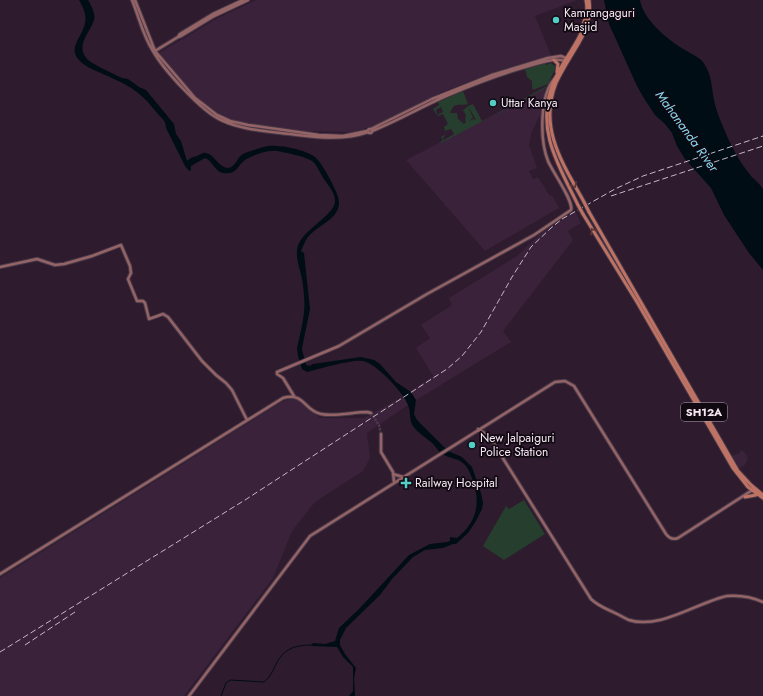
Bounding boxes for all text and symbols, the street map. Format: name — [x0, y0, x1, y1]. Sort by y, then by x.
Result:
place label: Kamrangaguri Masjid — [564, 4, 635, 36]
marker: Kamrangaguri Masjid — [551, 15, 561, 25]
water label: Mahananda River — [651, 86, 723, 176]
place label: Uttar Kanya — [501, 94, 558, 112]
marker: Uttar Kanya — [488, 98, 498, 108]
one-way arrow — [569, 181, 577, 188]
one-way arrow — [590, 228, 598, 235]
road number: SH12A — [681, 403, 727, 421]
place label: New Jalpaiguri Police Station — [480, 429, 555, 461]
marker: New Jalpaiguri Police Station — [467, 440, 477, 450]
place label: Railway Hospital — [415, 474, 497, 492]
marker: Railway Hospital — [400, 477, 412, 489]

